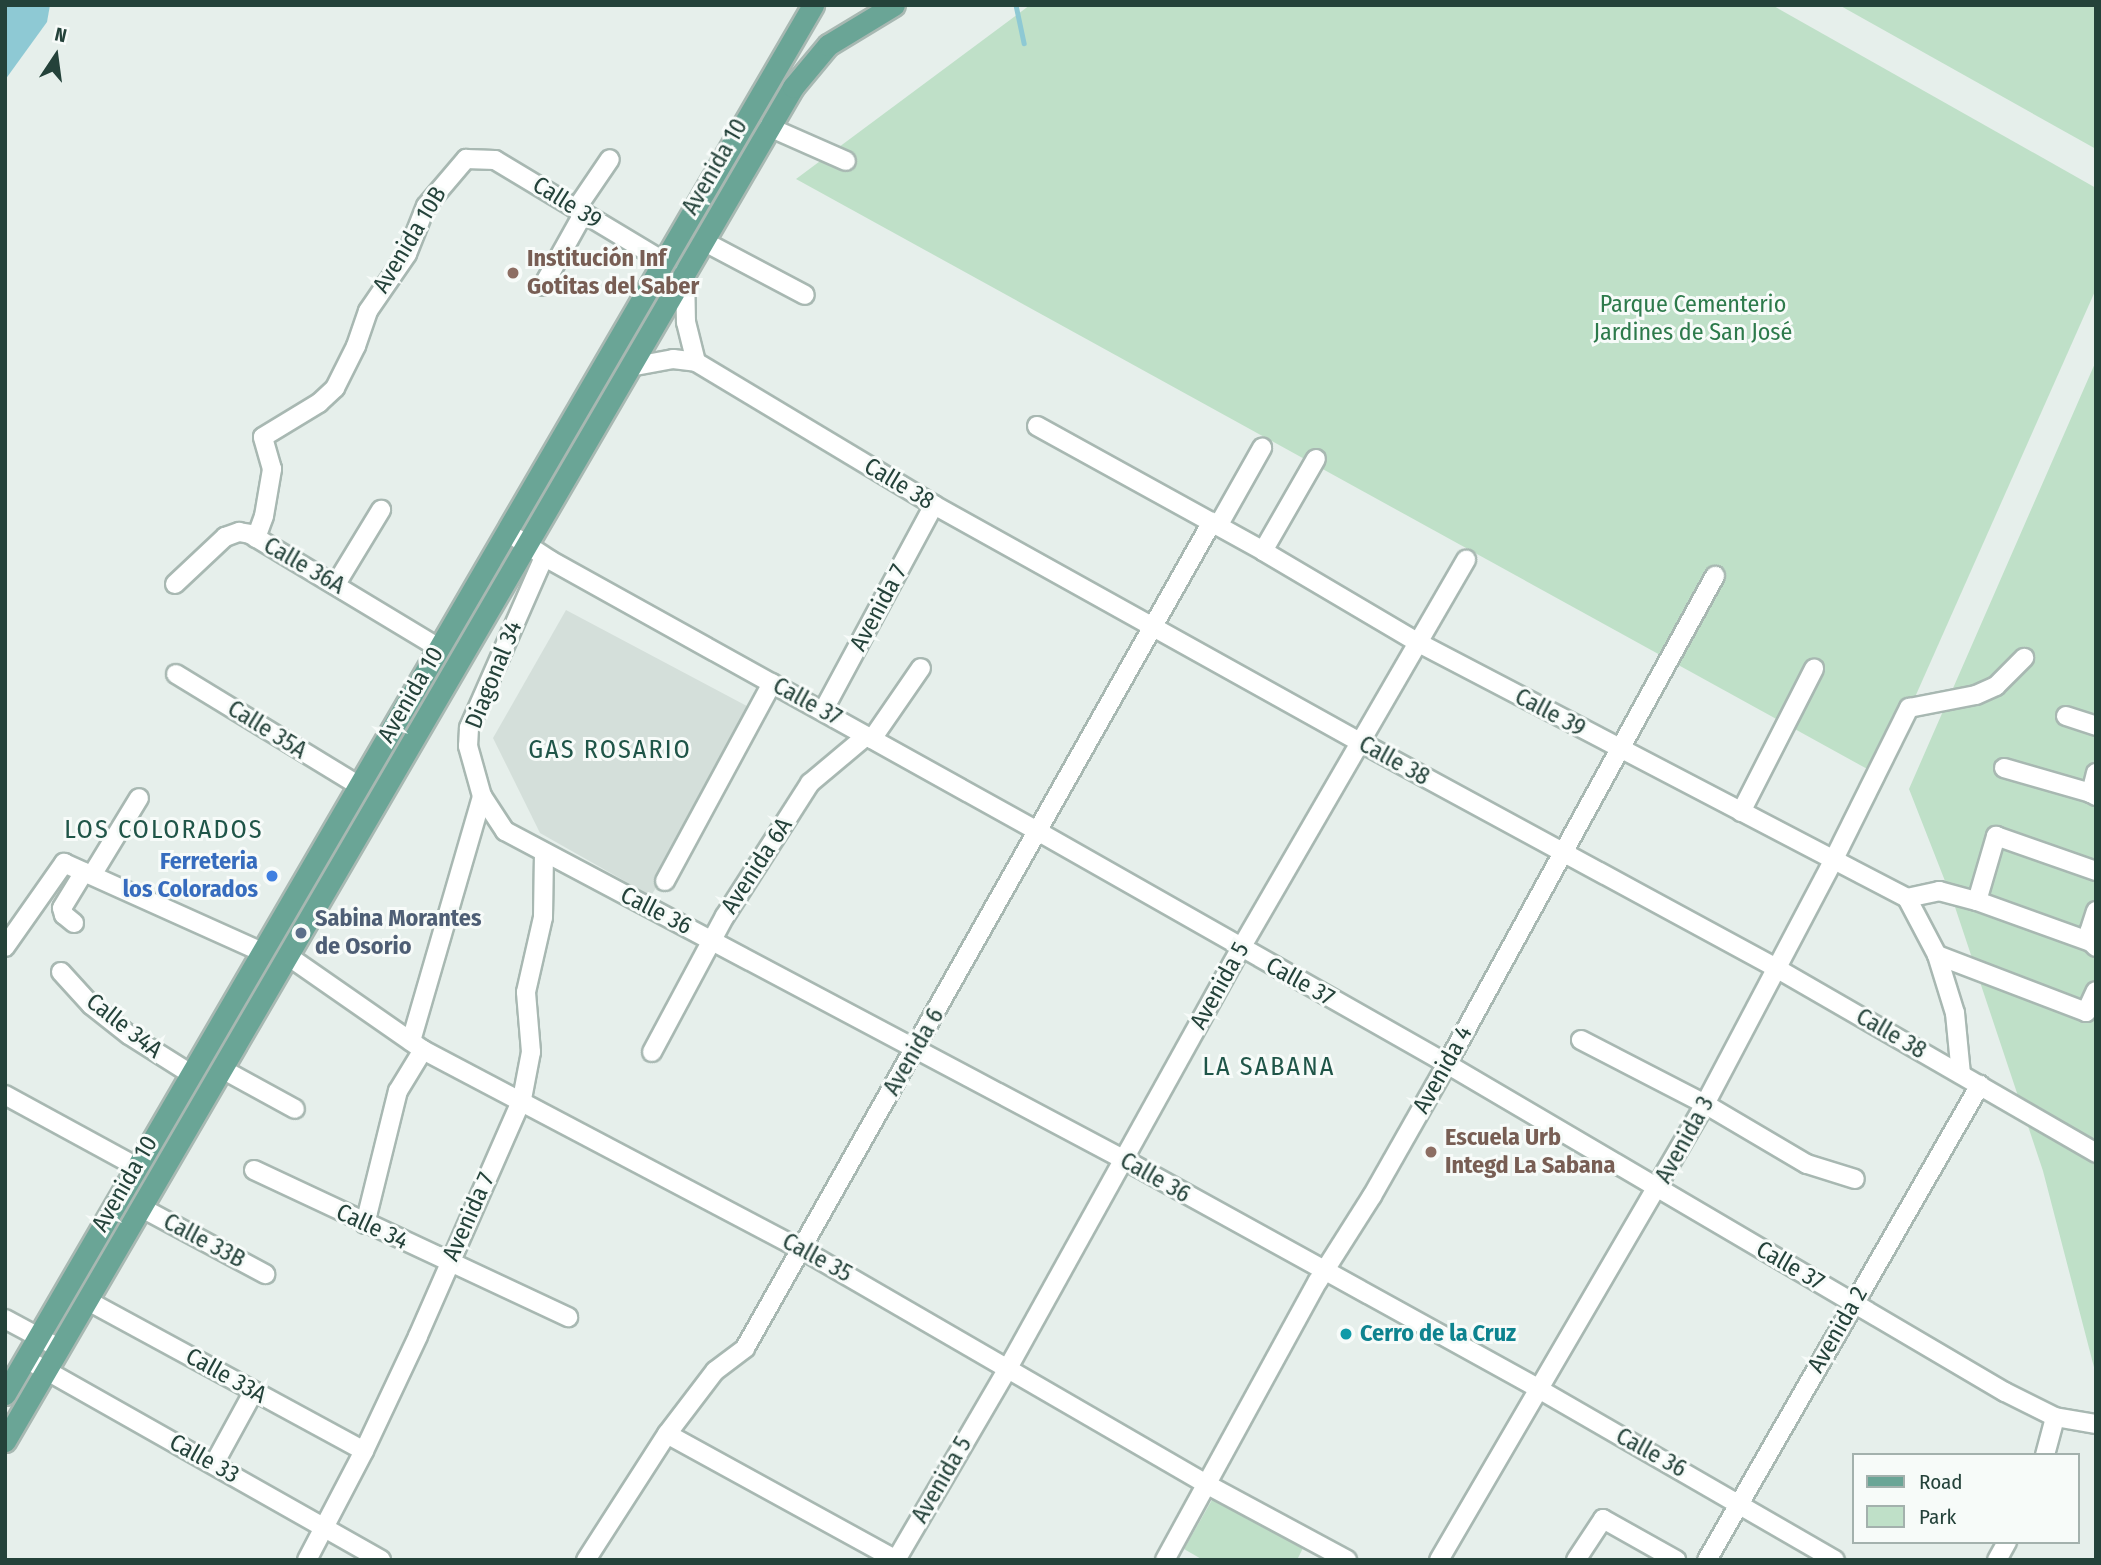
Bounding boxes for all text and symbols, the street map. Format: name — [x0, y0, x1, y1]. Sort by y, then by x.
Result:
north arrow — [21, 21, 91, 91]
text: N — [53, 23, 69, 48]
street label: Avenida 10 — [676, 114, 754, 220]
street label: Calle 39 — [527, 171, 607, 235]
street label: Avenida 10B — [367, 182, 453, 298]
place label: Institución Inf Gotitas del Saber — [527, 245, 699, 301]
marker: Institución Inf Gotitas del Saber — [505, 265, 521, 281]
park label: Parque Cementerio Jardines de San José — [1594, 291, 1792, 347]
street label: Calle 38 — [859, 452, 939, 516]
street label: Calle 36A — [258, 531, 350, 601]
street label: Avenida 7 — [844, 560, 914, 656]
street label: Diagonal 34 — [459, 617, 529, 733]
street label: Avenida 10 — [372, 642, 450, 748]
street label: Calle 37 — [768, 671, 846, 733]
street label: Calle 39 — [1510, 683, 1590, 743]
street label: Calle 35A — [222, 694, 312, 766]
street label: Calle 38 — [1354, 730, 1434, 792]
district label: GAS ROSARIO — [530, 734, 690, 766]
street label: Avenida 6A — [715, 813, 799, 919]
district label: LOS COLORADOS — [66, 814, 262, 846]
place label: Ferreteria los Colorados — [123, 848, 258, 904]
marker: Ferreteria los Colorados — [264, 868, 280, 884]
street label: Calle 36 — [615, 881, 697, 941]
place label: Sabina Morantes de Osorio — [315, 905, 482, 961]
marker: Sabina Morantes de Osorio — [293, 925, 309, 941]
street label: Avenida 5 — [1184, 937, 1256, 1035]
street label: Calle 37 — [1261, 951, 1339, 1013]
street label: Calle 34A — [80, 987, 168, 1065]
street label: Calle 38 — [1851, 1002, 1931, 1066]
street label: Avenida 6 — [878, 1003, 950, 1101]
street label: Avenida 4 — [1407, 1021, 1479, 1119]
district label: LA SABANA — [1204, 1051, 1334, 1083]
street label: Avenida 3 — [1649, 1092, 1721, 1188]
place label: Escuela Urb Integd La Sabana — [1445, 1124, 1615, 1180]
street label: Avenida 10 — [86, 1131, 164, 1237]
marker: Escuela Urb Integd La Sabana — [1423, 1144, 1439, 1160]
street label: Calle 36 — [1115, 1146, 1195, 1210]
street label: Avenida 7 — [437, 1168, 501, 1266]
street label: Calle 34 — [332, 1198, 412, 1256]
street label: Calle 33B — [158, 1208, 250, 1274]
street label: Calle 35 — [777, 1227, 857, 1289]
street label: Calle 37 — [1751, 1235, 1829, 1297]
street label: Avenida 2 — [1802, 1282, 1874, 1378]
place label: Cerro de la Cruz — [1360, 1320, 1516, 1348]
marker: Cerro de la Cruz — [1338, 1326, 1354, 1342]
street label: Calle 33A — [181, 1342, 271, 1410]
street label: Calle 36 — [1611, 1422, 1691, 1484]
street label: Calle 33 — [164, 1428, 244, 1490]
street label: Avenida 5 — [906, 1432, 978, 1528]
legend — [1853, 1453, 2080, 1544]
text: Road — [1919, 1469, 1963, 1495]
text: Park — [1919, 1504, 1956, 1530]

